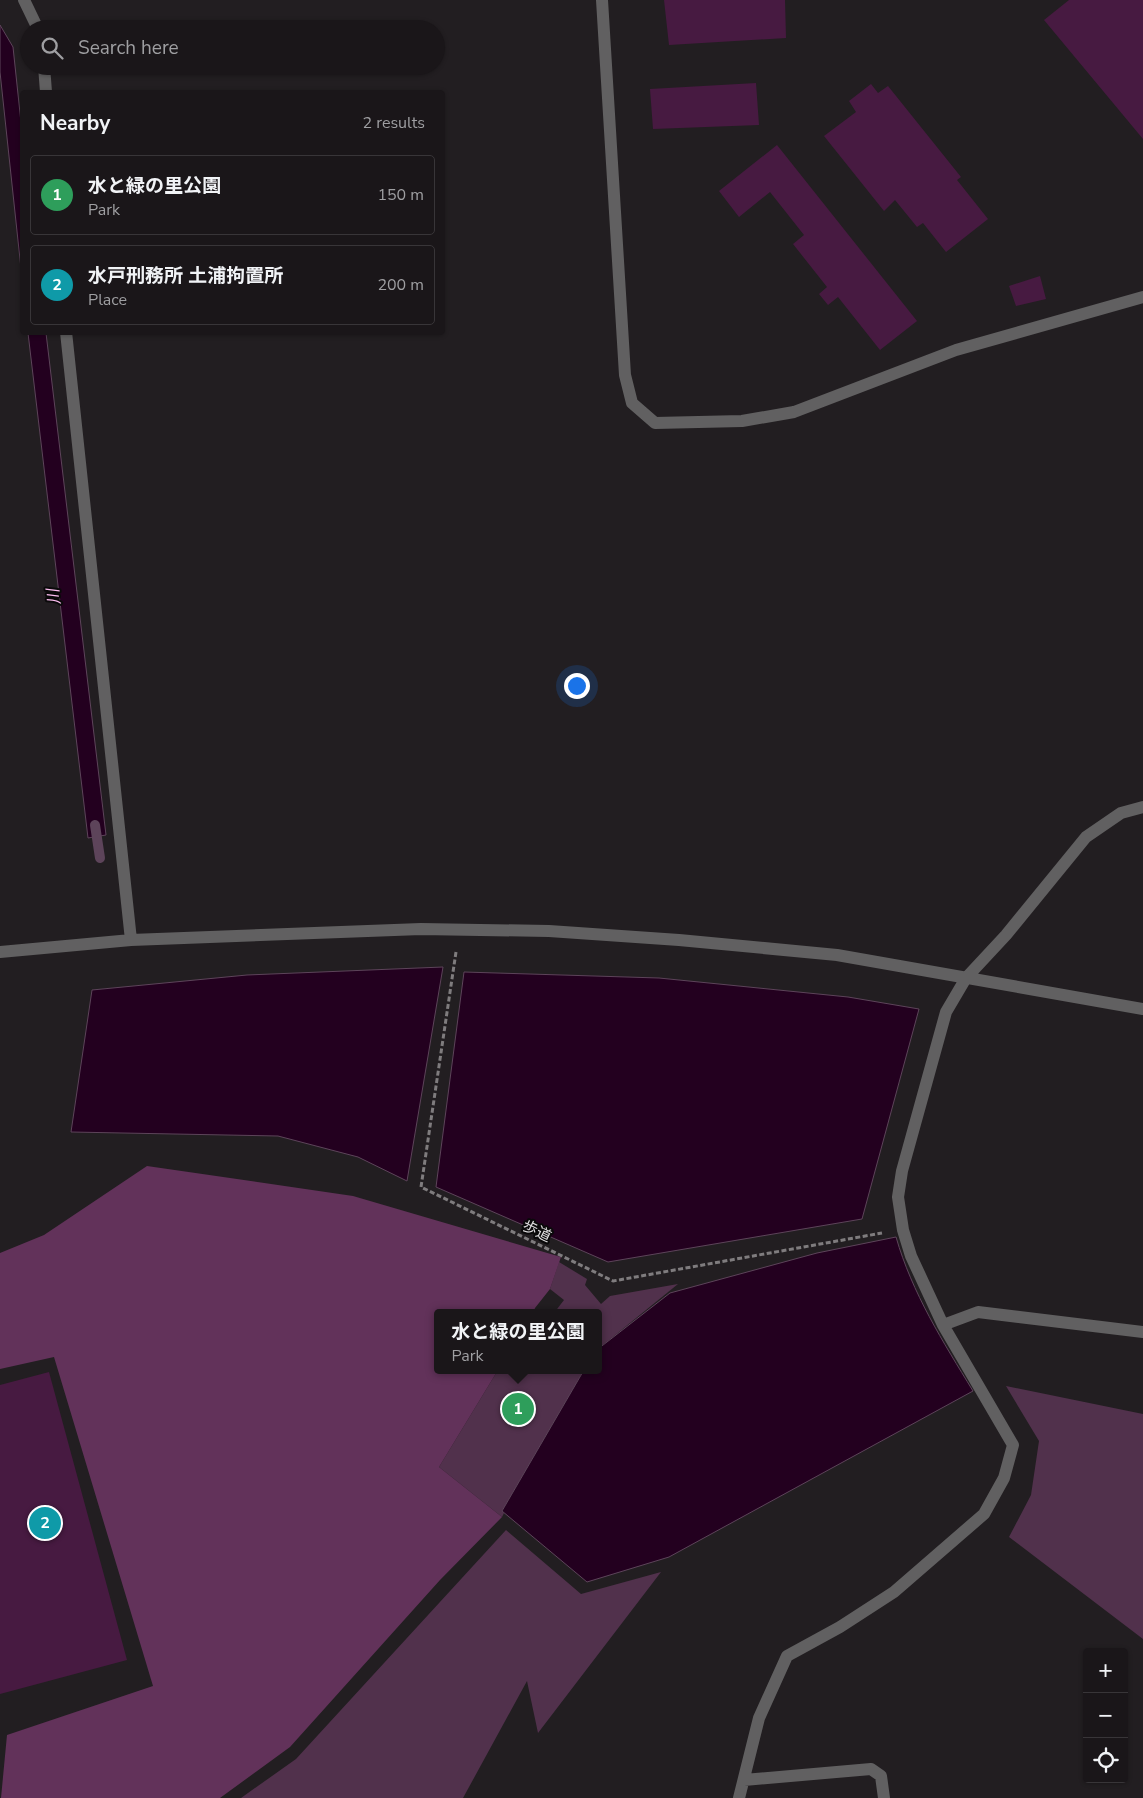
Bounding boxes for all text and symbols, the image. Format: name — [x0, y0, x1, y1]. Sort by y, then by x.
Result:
search box — [20, 20, 445, 75]
icon: search — [38, 34, 66, 62]
text: Search here — [78, 35, 179, 61]
text: Nearby — [40, 109, 110, 137]
text: 2 results — [363, 112, 425, 134]
text: 水と緑の里公園 — [88, 173, 221, 199]
text: 1 — [52, 184, 62, 206]
text: 150 m — [377, 184, 424, 206]
text: Park — [88, 199, 120, 221]
text: 水戸刑務所 土浦拘置所 — [88, 263, 283, 289]
text: 2 — [52, 274, 62, 296]
text: 200 m — [377, 274, 424, 296]
text: Place — [88, 289, 127, 311]
water label: 川 — [42, 586, 66, 606]
your location — [564, 673, 590, 699]
street label: 歩道 — [519, 1215, 555, 1247]
popup — [434, 1309, 602, 1374]
text: 水と緑の里公園 — [451, 1319, 585, 1345]
text: Park — [451, 1345, 483, 1367]
pin: 1 — [502, 1390, 534, 1428]
pin: 2 — [29, 1504, 61, 1542]
map controls — [1083, 1648, 1128, 1783]
button: + — [1083, 1648, 1128, 1693]
button: − — [1083, 1693, 1128, 1738]
button: locate — [1083, 1738, 1128, 1783]

